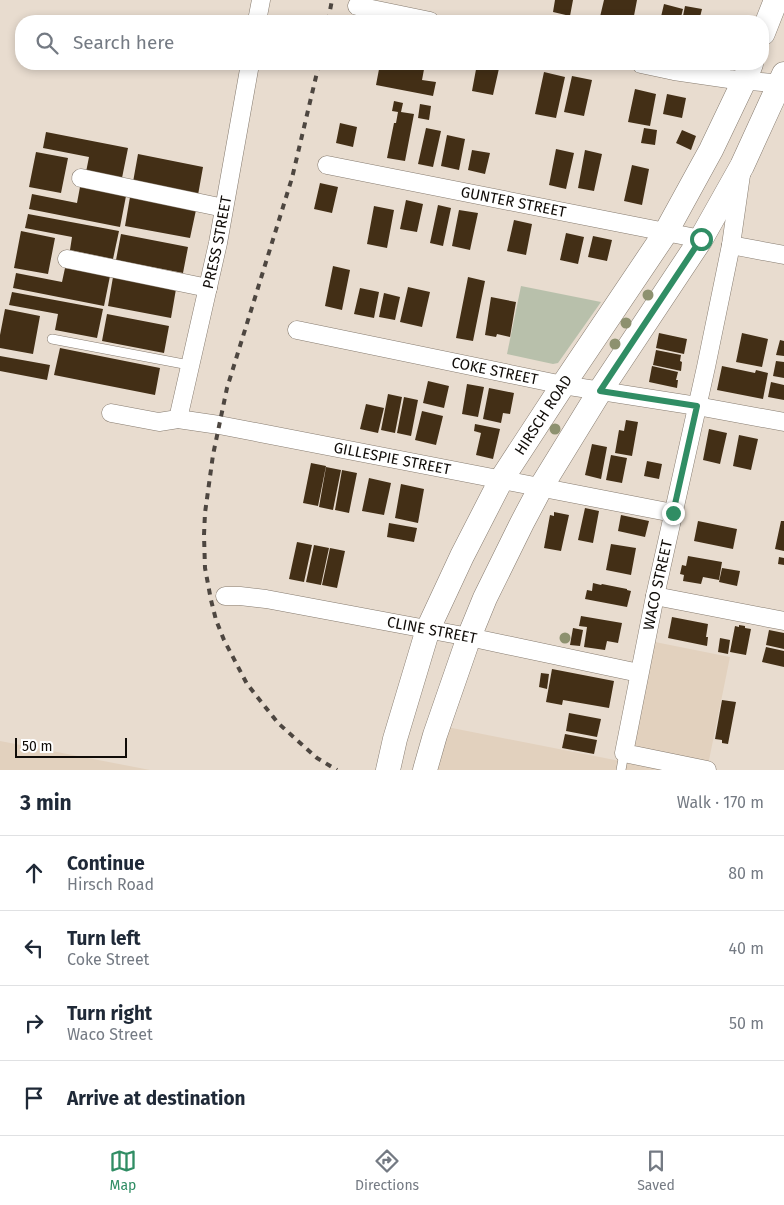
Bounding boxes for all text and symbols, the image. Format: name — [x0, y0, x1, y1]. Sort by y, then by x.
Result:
search box — [15, 15, 769, 70]
icon: search — [33, 29, 61, 57]
text: Search here — [73, 31, 174, 54]
street label: GUNTER STREET — [459, 183, 568, 221]
street label: PRESS STREET — [199, 194, 235, 291]
route start — [690, 228, 713, 251]
street label: COKE STREET — [450, 353, 540, 389]
street label: HIRSCH ROAD — [511, 372, 576, 459]
street label: GILLESPIE STREET — [332, 438, 452, 479]
route end — [662, 502, 685, 525]
street label: WACO STREET — [639, 538, 676, 632]
street label: CLINE STREET — [386, 613, 479, 647]
scale bar — [15, 735, 128, 758]
text: 50 m — [22, 738, 53, 755]
text: 3 min — [20, 790, 72, 816]
text: Walk · 170 m — [677, 793, 764, 812]
text: Continue — [67, 852, 145, 875]
icon: ahead — [20, 859, 48, 887]
text: 80 m — [728, 864, 764, 883]
text: Hirsch Road — [67, 875, 154, 894]
text: Turn left — [67, 927, 141, 950]
icon: left — [20, 934, 48, 962]
text: 40 m — [729, 939, 764, 958]
text: Coke Street — [67, 950, 149, 969]
text: Turn right — [67, 1002, 152, 1025]
icon: right — [20, 1009, 48, 1037]
text: 50 m — [729, 1014, 764, 1033]
text: Waco Street — [67, 1025, 153, 1044]
icon: arrive — [20, 1084, 48, 1112]
text: Arrive at destination — [67, 1087, 246, 1110]
tab: Map — [109, 1147, 137, 1194]
tab: Directions — [355, 1147, 419, 1194]
tab: Saved — [637, 1147, 675, 1194]

